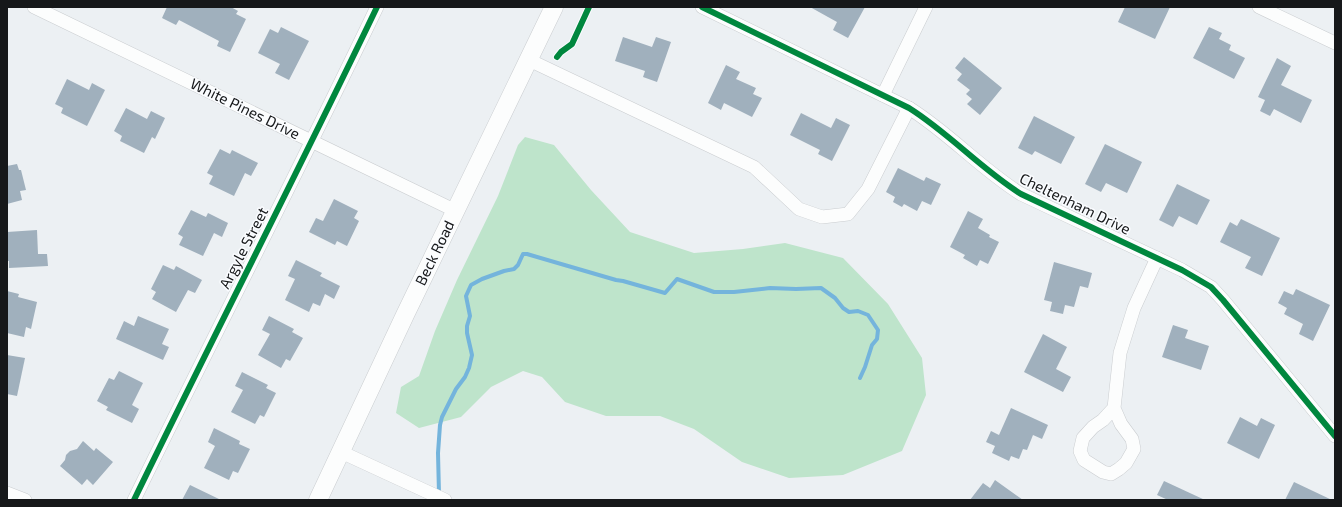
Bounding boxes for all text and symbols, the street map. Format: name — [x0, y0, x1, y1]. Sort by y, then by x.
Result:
street label: White Pines Drive — [188, 74, 303, 142]
street label: Cheltenham Drive — [1017, 168, 1134, 238]
street label: Argyle Street — [215, 204, 271, 291]
street label: Beck Road — [411, 217, 458, 288]

